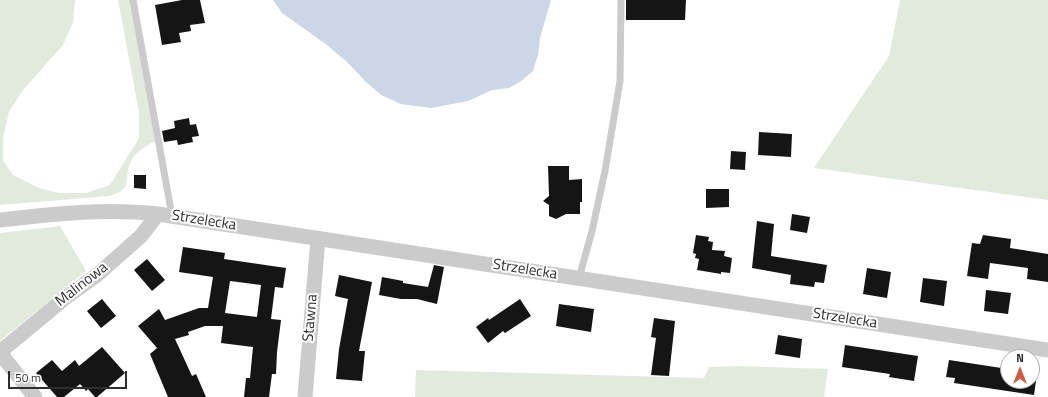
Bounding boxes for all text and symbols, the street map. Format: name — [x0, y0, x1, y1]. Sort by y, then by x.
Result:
street label: Strzelecka — [170, 207, 238, 235]
street label: Strzelecka — [491, 256, 559, 284]
street label: Malinowa — [52, 259, 112, 311]
street label: Stawna — [300, 293, 322, 343]
street label: Strzelecka — [811, 305, 879, 333]
north arrow — [1000, 349, 1040, 389]
text: N — [1016, 350, 1024, 366]
scale bar — [10, 363, 129, 389]
text: 50 m — [15, 368, 41, 387]

